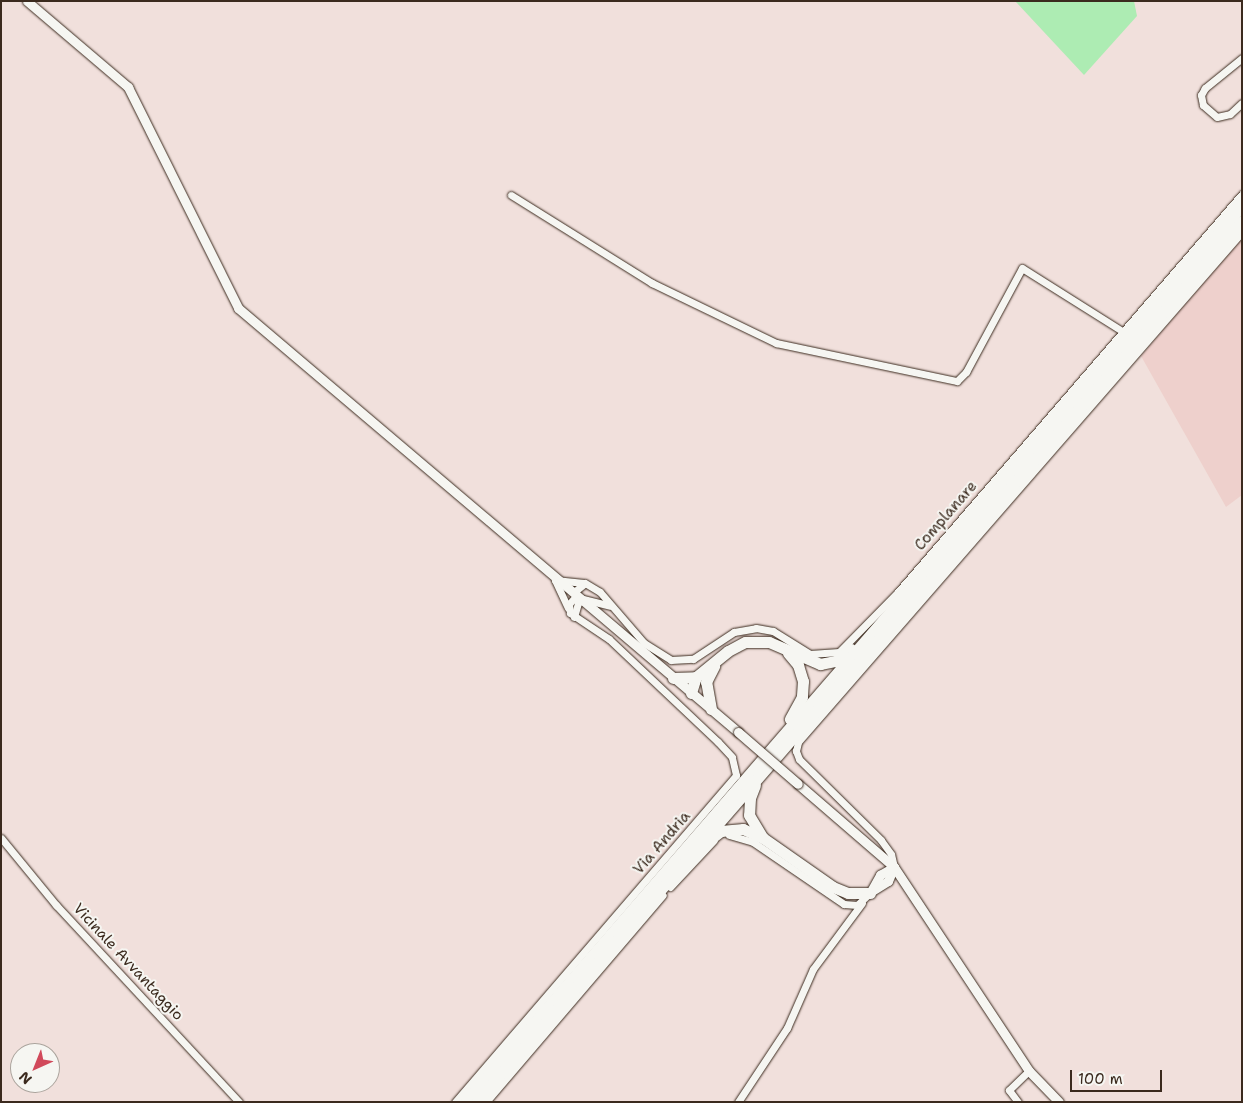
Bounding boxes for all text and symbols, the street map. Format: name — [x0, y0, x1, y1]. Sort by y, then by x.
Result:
street label: Complanare — [911, 478, 981, 554]
street label: Via Andria — [630, 808, 694, 878]
street label: Vicinale Avvantaggio — [69, 900, 187, 1024]
north arrow — [10, 1043, 60, 1093]
scale bar — [1073, 1060, 1166, 1092]
text: N — [15, 1068, 36, 1088]
text: 100 m — [1078, 1069, 1123, 1089]

